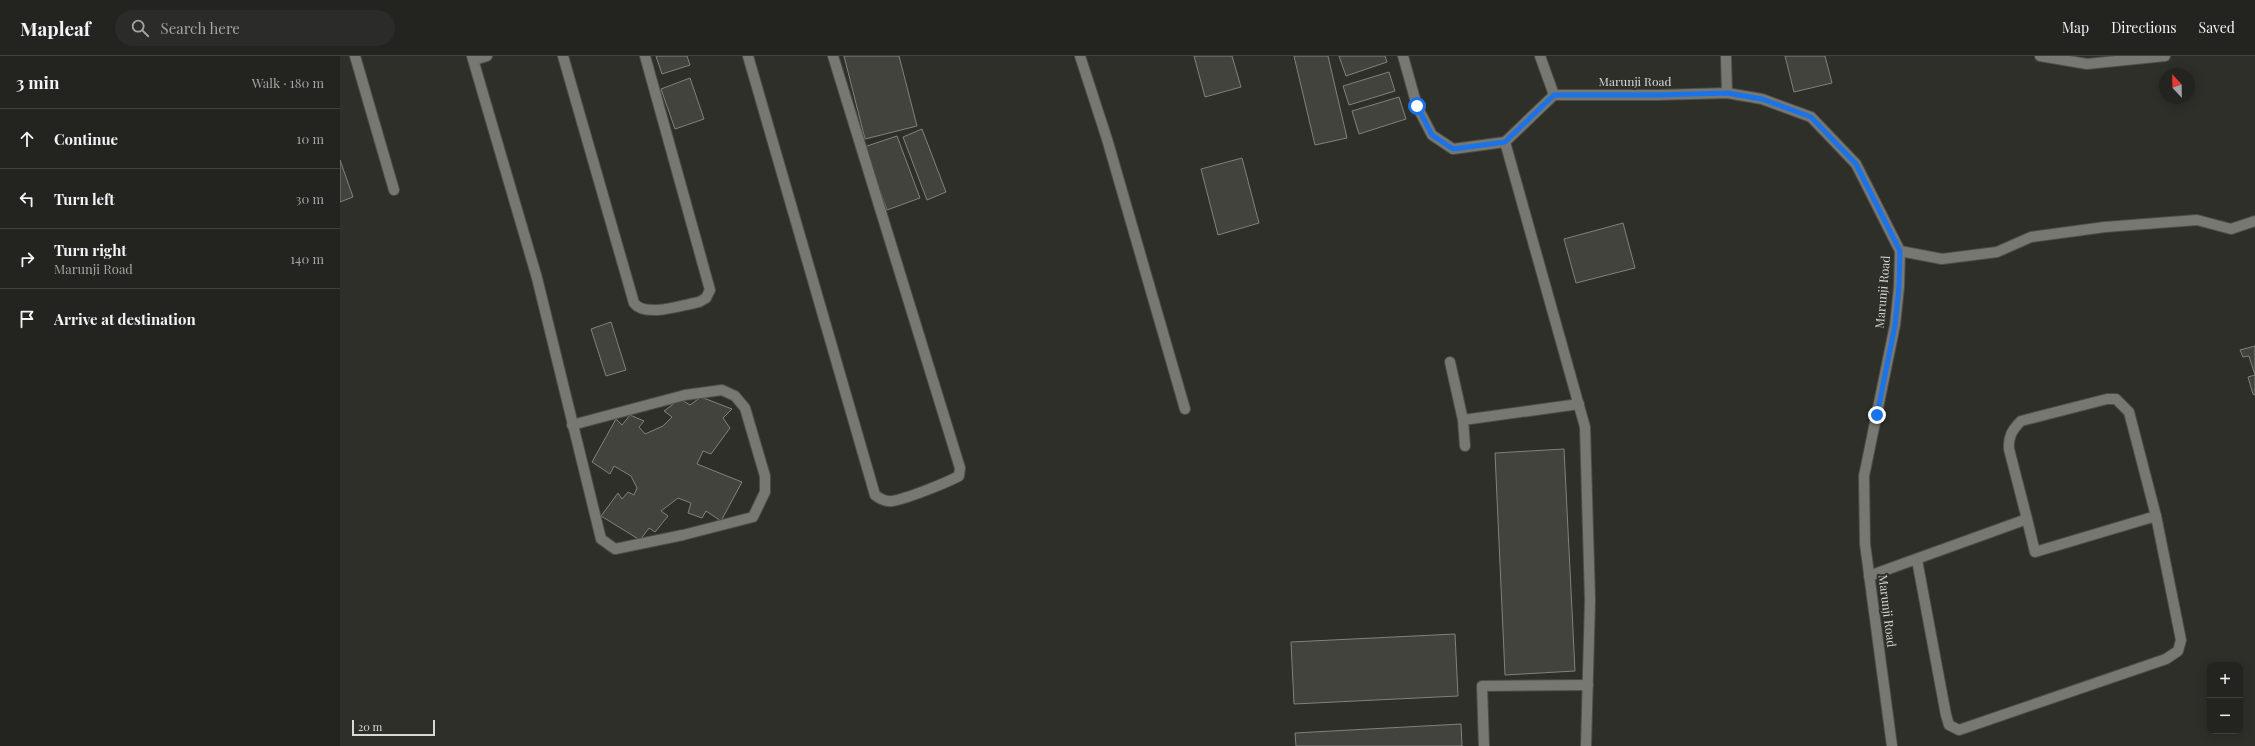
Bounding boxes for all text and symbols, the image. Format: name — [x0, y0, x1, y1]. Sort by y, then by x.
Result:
search box — [115, 10, 395, 46]
text: Mapleaf — [20, 15, 91, 41]
icon: search — [129, 17, 151, 39]
text: Search here — [161, 18, 240, 38]
text: Map — [2062, 18, 2089, 37]
text: Directions — [2111, 18, 2177, 37]
text: Saved — [2199, 18, 2235, 37]
north arrow — [2159, 68, 2195, 104]
text: 3 min — [16, 71, 59, 93]
street label: Marunji Road — [1599, 73, 1671, 89]
text: Walk · 180 m — [252, 74, 324, 91]
route start — [1408, 97, 1426, 115]
icon: ahead — [16, 128, 38, 150]
text: Continue — [54, 129, 118, 149]
text: 10 m — [297, 130, 324, 147]
icon: left — [16, 188, 38, 210]
text: Turn left — [54, 189, 115, 209]
text: 30 m — [296, 190, 324, 207]
text: Turn right — [54, 240, 127, 260]
icon: right — [16, 248, 38, 270]
text: 140 m — [290, 250, 324, 267]
street label: Marunji Road — [1871, 255, 1893, 329]
text: Marunji Road — [54, 260, 133, 277]
icon: arrive — [16, 308, 38, 330]
text: Arrive at destination — [54, 309, 196, 329]
route end — [1868, 406, 1886, 424]
street label: Marunji Road — [1876, 574, 1900, 648]
map controls — [2207, 662, 2243, 734]
button: + — [2207, 662, 2243, 698]
button: − — [2207, 698, 2243, 734]
scale bar — [352, 718, 435, 737]
text: 20 m — [358, 719, 382, 734]

